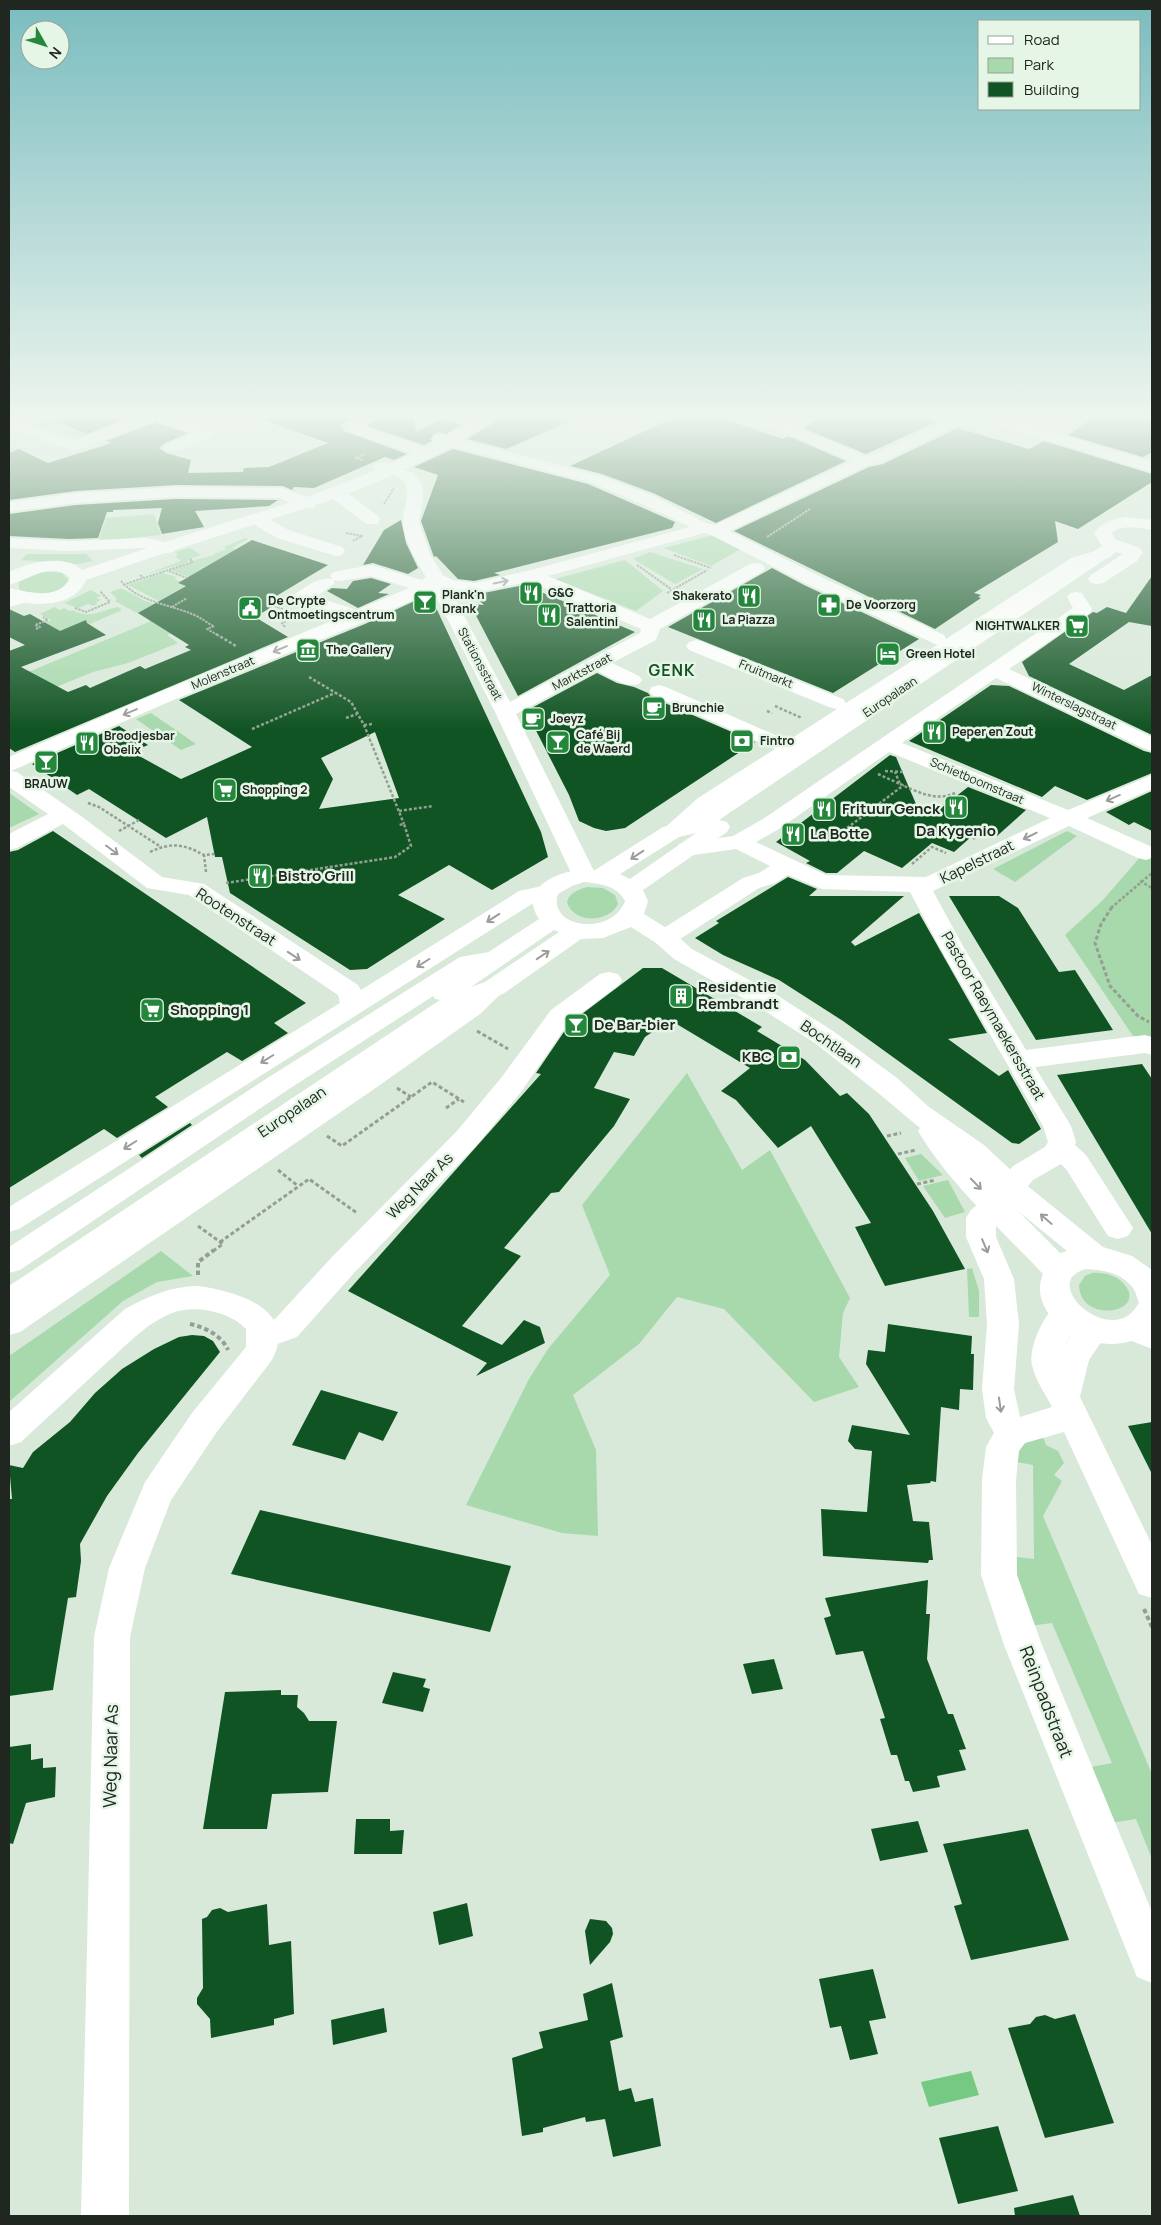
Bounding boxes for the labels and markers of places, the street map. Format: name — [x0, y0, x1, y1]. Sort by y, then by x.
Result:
restaurant icon: G&G — [518, 580, 544, 606]
restaurant icon: Shakerato — [736, 583, 762, 609]
place label: G&G — [548, 584, 574, 601]
place label: Plank'n Drank — [442, 586, 485, 617]
place label: Shakerato — [672, 587, 732, 604]
bar icon: Plank'n Drank — [412, 589, 438, 615]
place label: De Crypte Ontmoetingscentrum — [268, 592, 395, 623]
pharmacy icon: De Voorzorg — [816, 592, 842, 618]
public building icon: De Crypte Ontmoetingscentrum — [237, 595, 263, 621]
place label: De Voorzorg — [846, 596, 916, 613]
place label: Trattoria Salentini — [566, 599, 618, 630]
restaurant icon: Trattoria Salentini — [536, 602, 562, 628]
restaurant icon: La Piazza — [691, 607, 717, 633]
place label: La Piazza — [722, 611, 775, 628]
supermarket icon: NIGHTWALKER — [1064, 613, 1090, 639]
place label: NIGHTWALKER — [975, 617, 1060, 634]
museum icon: The Gallery — [295, 637, 321, 663]
place label: The Gallery — [326, 641, 392, 658]
hotel icon: Green Hotel — [875, 641, 901, 667]
place label: Green Hotel — [906, 645, 975, 662]
cafe icon: Brunchie — [641, 695, 667, 721]
place label: Brunchie — [672, 699, 724, 716]
cafe icon: Joeyz — [520, 706, 546, 732]
place label: Joeyz — [550, 710, 584, 727]
restaurant icon: Peper en Zout — [921, 719, 947, 745]
place label: Peper en Zout — [952, 723, 1033, 740]
place label: Café Bij de Waerd — [576, 726, 630, 757]
place label: Broodjesbar Obelix — [104, 727, 175, 758]
bank icon: Fintro — [729, 728, 755, 754]
bar icon: Café Bij de Waerd — [545, 729, 571, 755]
restaurant icon: Broodjesbar Obelix — [74, 730, 100, 756]
place label: Fintro — [760, 732, 794, 749]
bar icon: BRAUW — [33, 749, 59, 775]
place label: BRAUW — [24, 775, 68, 792]
supermarket icon: Shopping 2 — [212, 777, 238, 803]
place label: Shopping 2 — [242, 781, 307, 798]
restaurant icon: Da Kygenio — [943, 794, 969, 820]
restaurant icon: Frituur Genck — [811, 796, 837, 822]
place label: Frituur Genck — [842, 798, 941, 819]
place label: Da Kygenio — [916, 820, 996, 841]
restaurant icon: La Botte — [780, 821, 806, 847]
place label: La Botte — [810, 823, 870, 844]
restaurant icon: Bistro Grill — [247, 863, 273, 889]
place label: Bistro Grill — [278, 865, 354, 886]
place label: Residentie Rembrandt — [698, 976, 779, 1014]
building icon: Residentie Rembrandt — [668, 983, 694, 1009]
supermarket icon: Shopping 1 — [139, 997, 165, 1023]
place label: Shopping 1 — [170, 999, 249, 1020]
bar icon: De Bar-bier — [563, 1012, 589, 1038]
place label: De Bar-bier — [594, 1014, 675, 1035]
bank icon: KBC — [776, 1044, 802, 1070]
place label: KBC — [742, 1046, 772, 1067]

